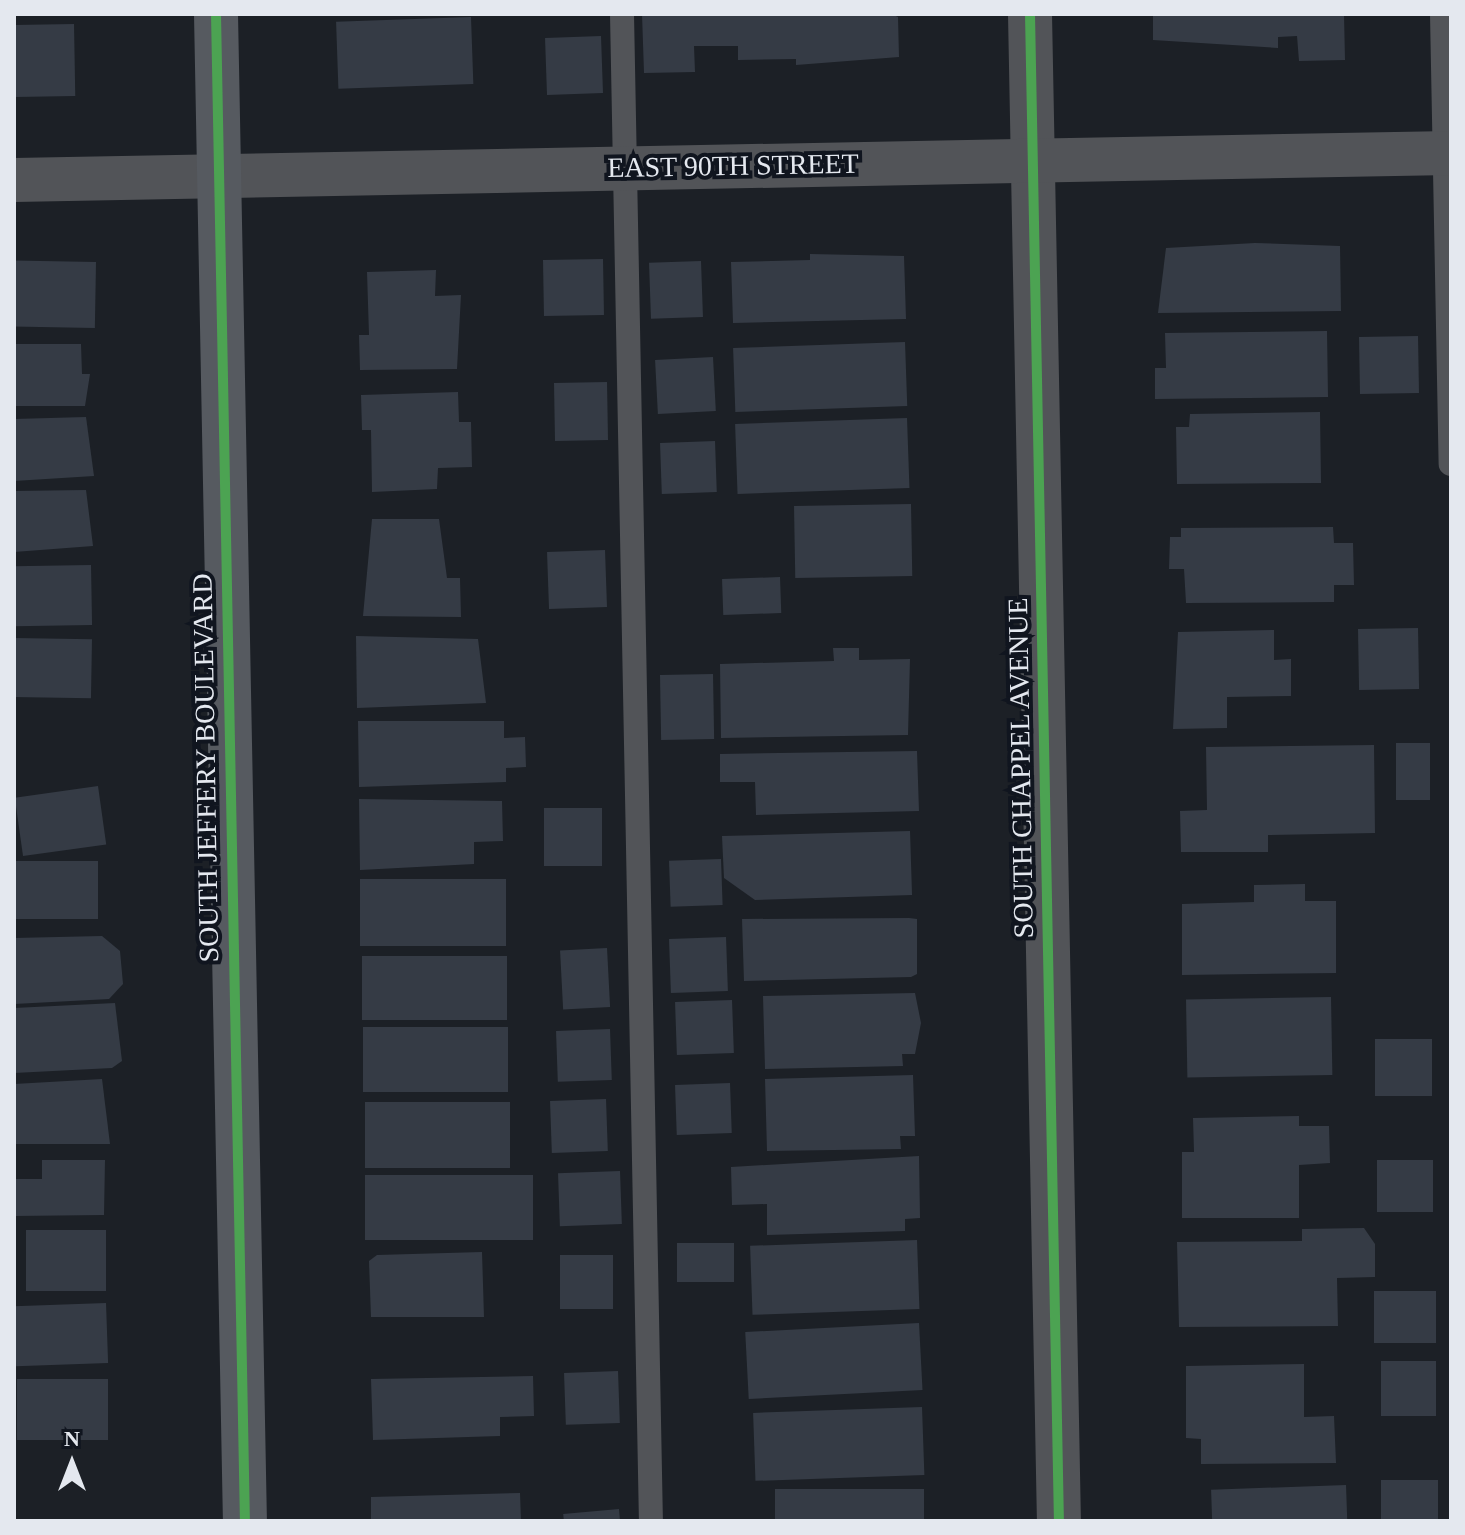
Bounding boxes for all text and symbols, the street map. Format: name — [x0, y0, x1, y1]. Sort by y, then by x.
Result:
street label: EAST 90TH STREET — [607, 147, 859, 185]
street label: SOUTH JEFFERY BOULEVARD — [186, 573, 226, 963]
street label: SOUTH CHAPPEL AVENUE — [1001, 596, 1041, 940]
north arrow — [32, 1423, 112, 1503]
text: N — [64, 1426, 80, 1451]

